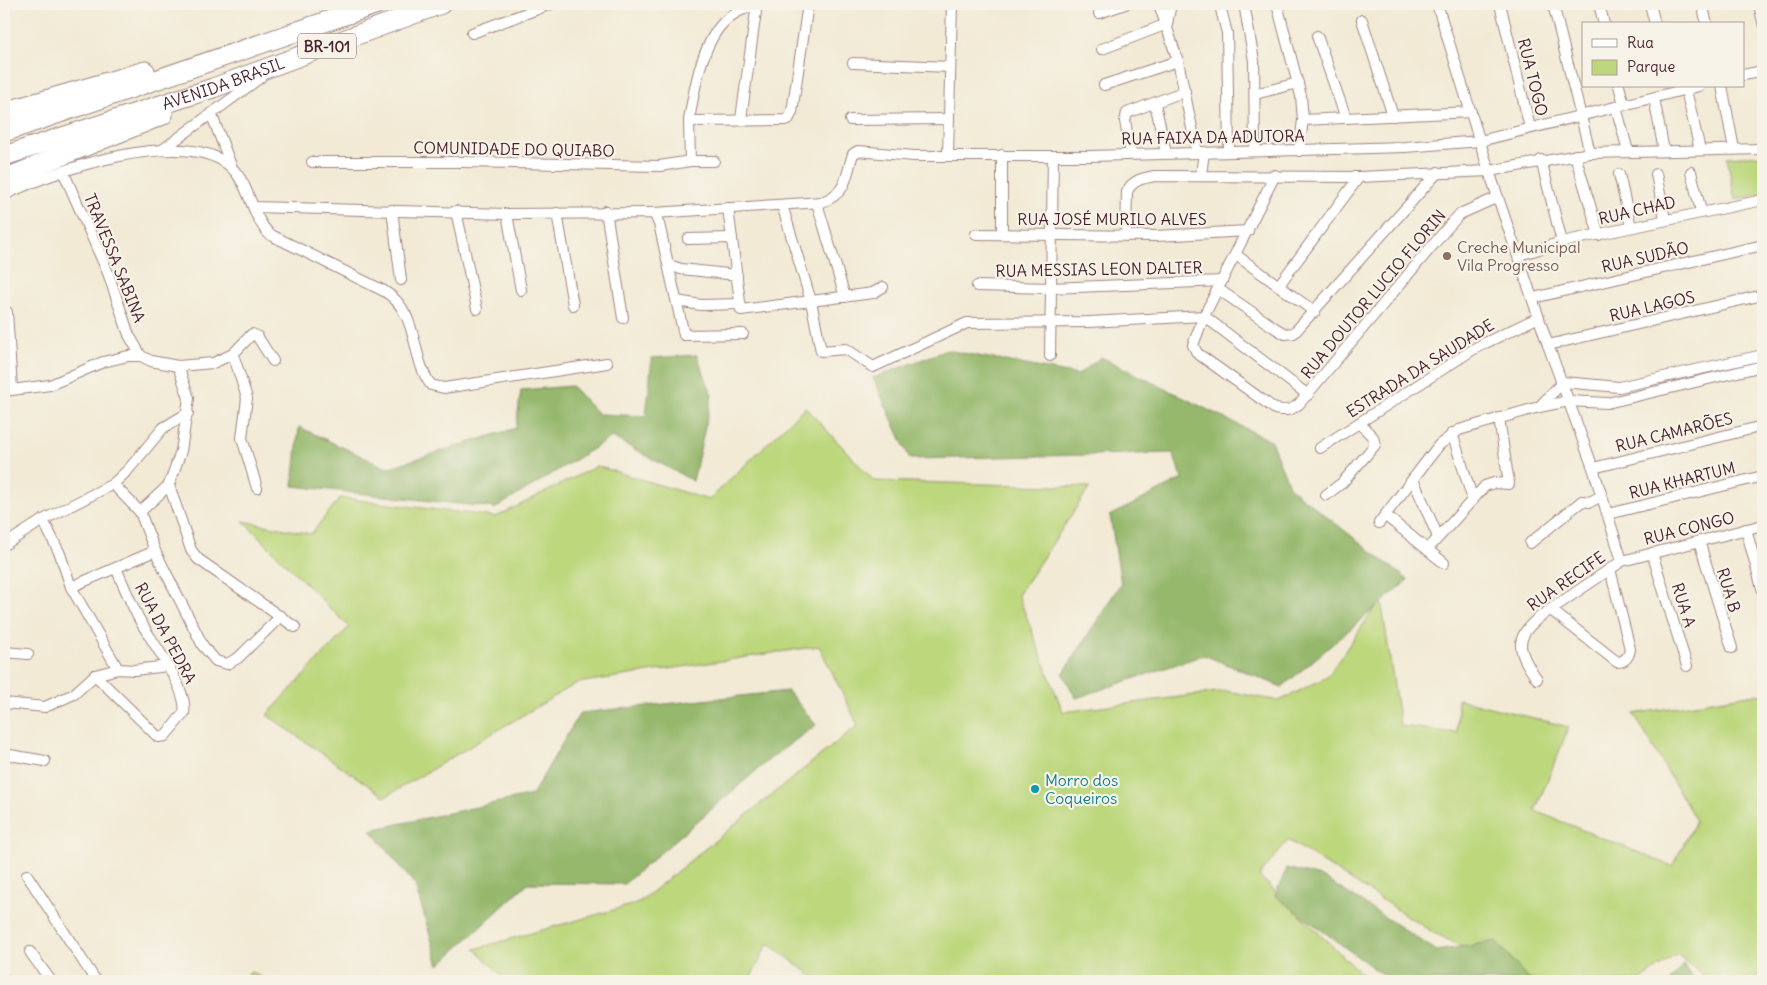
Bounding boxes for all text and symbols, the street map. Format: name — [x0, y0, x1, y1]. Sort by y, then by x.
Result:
legend — [1582, 22, 1744, 88]
text: Rua — [1627, 33, 1654, 52]
road number: BR-101 — [298, 34, 356, 58]
street label: RUA TOGO — [1514, 36, 1552, 118]
street label: AVENIDA BRASIL — [160, 52, 287, 114]
text: Parque — [1627, 57, 1675, 76]
street label: RUA FAIXA DA ADUTORA — [1121, 125, 1305, 149]
street label: COMUNIDADE DO QUIABO — [413, 137, 615, 161]
street label: TRAVESSA SABINA — [80, 191, 150, 325]
street label: RUA CHAD — [1596, 191, 1678, 229]
street label: RUA DOUTOR LUCIO FLORIN — [1296, 205, 1450, 383]
street label: RUA JOSÉ MURILO ALVES — [1017, 209, 1207, 229]
place label: Creche Municipal Vila Progresso — [1457, 237, 1581, 275]
street label: RUA SUDÃO — [1599, 237, 1691, 277]
marker: Creche Municipal Vila Progresso — [1441, 250, 1453, 262]
street label: RUA MESSIAS LEON DALTER — [995, 257, 1203, 281]
street label: RUA LAGOS — [1607, 286, 1697, 326]
street label: ESTRADA DA SAUDADE — [1342, 314, 1498, 422]
street label: RUA CAMARÕES — [1613, 408, 1735, 456]
street label: RUA KHARTUM — [1627, 457, 1737, 503]
street label: RUA CONGO — [1642, 507, 1736, 549]
street label: RUA RECIFE — [1523, 547, 1609, 615]
street label: RUA B — [1713, 565, 1745, 615]
street label: RUA DA PEDRA — [131, 579, 201, 687]
street label: RUA A — [1668, 580, 1700, 630]
place label: Morro dos Coqueiros — [1045, 770, 1118, 808]
marker: Morro dos Coqueiros — [1029, 783, 1041, 795]

